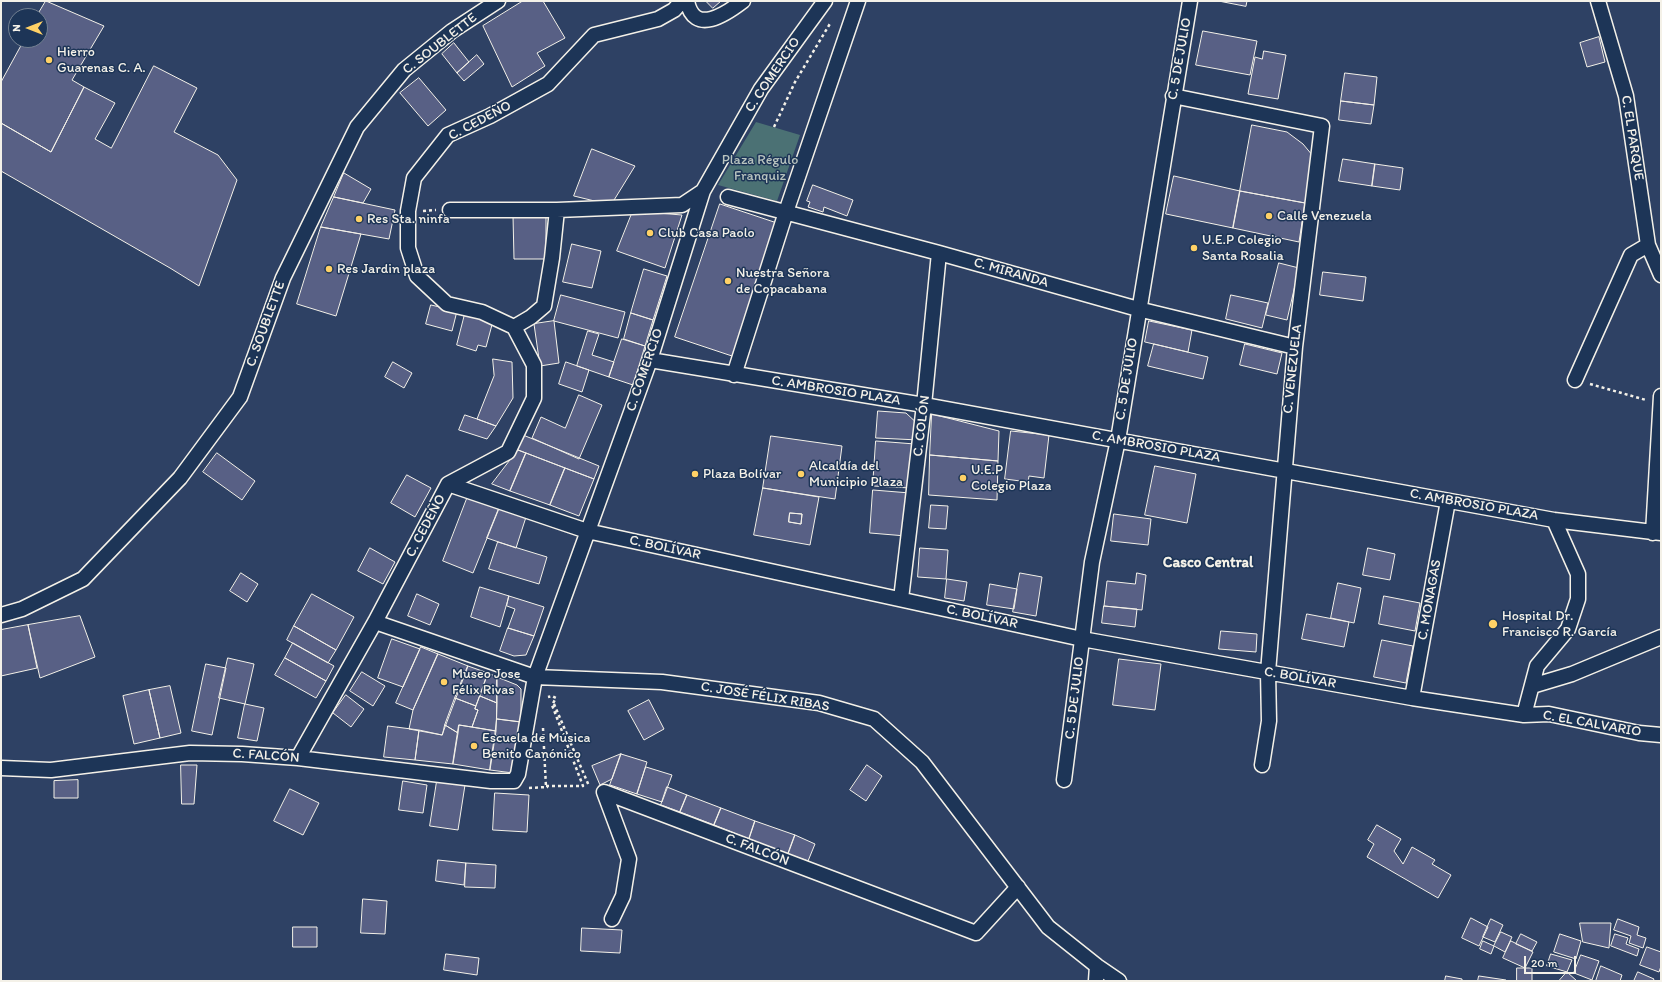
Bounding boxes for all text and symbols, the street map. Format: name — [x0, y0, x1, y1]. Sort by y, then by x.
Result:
north arrow — [8, 8, 48, 48]
street label: C. SOUBLETTE — [399, 10, 481, 78]
street label: C. 5 DE JULIO — [1165, 17, 1195, 101]
text: N — [10, 24, 23, 32]
street label: C. COMERCIO — [742, 34, 804, 116]
place label: Hierro Guarenas C. A. — [57, 44, 146, 76]
marker: Hierro Guarenas C. A. — [44, 55, 54, 65]
street label: C. EL PARQUE — [1617, 94, 1647, 182]
street label: C. CEDEÑO — [446, 97, 514, 145]
park label: Plaza Régulo Franquiz — [722, 152, 798, 184]
place label: Calle Venezuela — [1277, 208, 1372, 224]
place label: Res Sta. ninfa — [367, 211, 450, 227]
marker: Calle Venezuela — [1264, 211, 1274, 221]
marker: Res Sta. ninfa — [354, 214, 364, 224]
place label: Club Casa Paolo — [658, 225, 755, 241]
marker: Club Casa Paolo — [645, 228, 655, 238]
place label: U.E.P Colegio Santa Rosalia — [1202, 232, 1284, 264]
marker: U.E.P Colegio Santa Rosalia — [1189, 243, 1199, 253]
street label: C. MIRANDA — [972, 254, 1050, 292]
place label: Res Jardin plaza — [337, 261, 435, 277]
marker: Res Jardin plaza — [324, 264, 334, 274]
place label: Nuestra Señora de Copacabana — [736, 265, 830, 298]
marker: Nuestra Señora de Copacabana — [723, 276, 733, 286]
street label: C. SOUBLETTE — [243, 279, 289, 369]
street label: C. VENEZUELA — [1280, 323, 1306, 415]
street label: C. COMERCIO — [623, 326, 667, 414]
street label: C. 5 DE JULIO — [1112, 337, 1142, 421]
street label: C. AMBROSIO PLAZA — [770, 372, 902, 410]
street label: C. COLÓN — [910, 394, 934, 458]
street label: C. AMBROSIO PLAZA — [1090, 427, 1222, 467]
place label: Alcaldía del Municipio Plaza — [809, 458, 903, 490]
place label: U.E.P Colegio Plaza — [971, 462, 1051, 494]
place label: Plaza Bolívar — [703, 466, 781, 482]
marker: Plaza Bolívar — [690, 469, 700, 479]
marker: Alcaldía del Municipio Plaza — [796, 469, 806, 479]
marker: U.E.P Colegio Plaza — [958, 473, 968, 483]
street label: C. AMBROSIO PLAZA — [1408, 485, 1540, 525]
street label: C. CEDEÑO — [402, 492, 450, 560]
street label: C. BOLÍVAR — [628, 532, 702, 564]
district label: Casco Central — [1163, 554, 1253, 572]
street label: C. MONAGAS — [1415, 558, 1445, 642]
street label: C. BOLÍVAR — [945, 601, 1019, 633]
place label: Hospital Dr. Francisco R. García — [1502, 608, 1617, 640]
marker: Hospital Dr. Francisco R. García — [1487, 618, 1499, 630]
street label: C. 5 DE JULIO — [1062, 656, 1088, 740]
street label: C. BOLÍVAR — [1263, 663, 1337, 693]
place label: Museo Jose Félix Rivas — [452, 666, 521, 698]
marker: Museo Jose Félix Rivas — [439, 677, 449, 687]
street label: C. JOSÉ FÉLIX RIBAS — [699, 679, 831, 715]
street label: C. EL CALVARIO — [1541, 707, 1643, 741]
place label: Escuela de Música Benito Canónico — [482, 730, 590, 762]
marker: Escuela de Música Benito Canónico — [469, 741, 479, 751]
street label: C. FALCÓN — [232, 745, 300, 767]
street label: C. FALCÓN — [723, 830, 791, 870]
scale bar — [1526, 948, 1578, 974]
text: 20 m — [1531, 956, 1558, 970]

